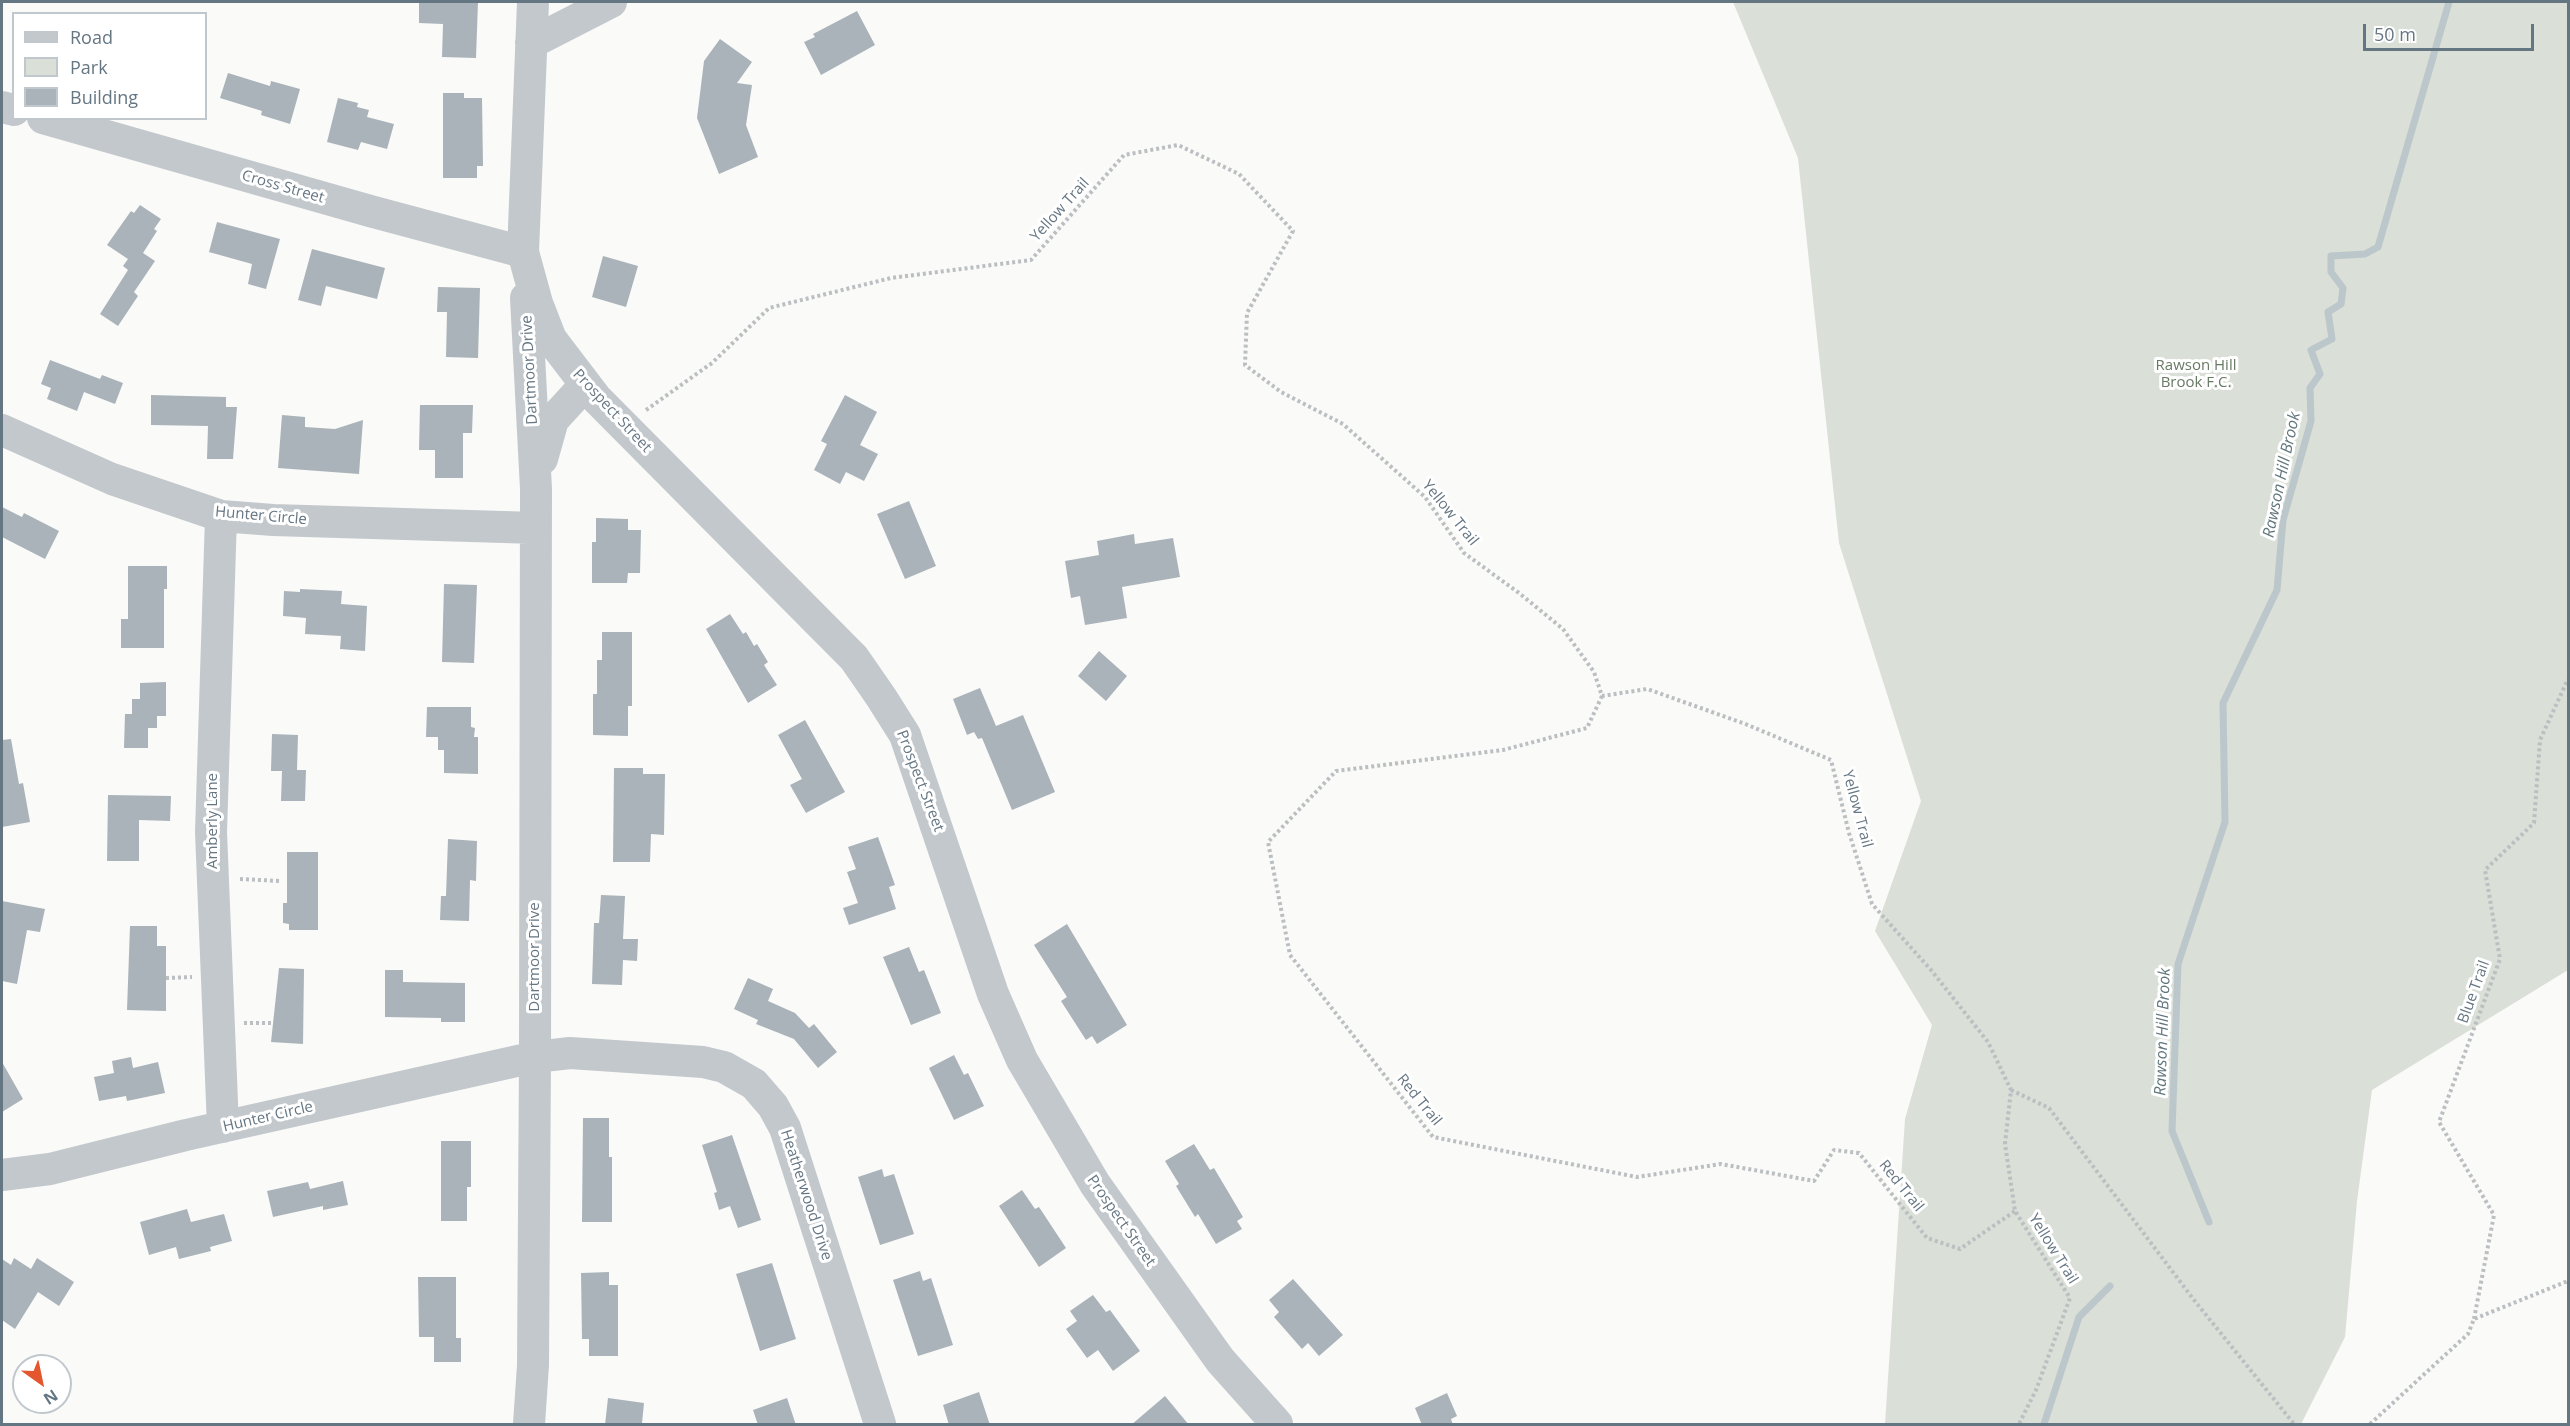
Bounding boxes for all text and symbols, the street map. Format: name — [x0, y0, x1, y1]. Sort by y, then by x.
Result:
legend — [12, 12, 207, 120]
scale bar — [2366, 12, 2537, 50]
text: 50 m — [2374, 22, 2416, 46]
text: Road — [70, 25, 113, 49]
text: Park — [70, 55, 108, 79]
text: Building — [70, 85, 138, 109]
street label: Cross Street — [240, 167, 326, 207]
street label: Yellow Trail — [1027, 175, 1093, 245]
street label: Dartmoor Drive — [518, 315, 542, 425]
park label: Rawson Hill Brook F.C. — [2156, 357, 2236, 392]
street label: Prospect Street — [569, 366, 655, 456]
water label: Rawson Hill Brook — [2259, 410, 2305, 540]
street label: Yellow Trail — [1418, 477, 1482, 549]
street label: Hunter Circle — [214, 503, 308, 529]
street label: Prospect Street — [892, 728, 948, 834]
street label: Yellow Trail — [1838, 768, 1876, 850]
street label: Amberly Lane — [204, 773, 222, 869]
street label: Dartmoor Drive — [526, 902, 544, 1012]
street label: Blue Trail — [2454, 958, 2494, 1026]
water label: Rawson Hill Brook — [2151, 968, 2175, 1096]
street label: Red Trail — [1393, 1071, 1445, 1129]
street label: Hunter Circle — [221, 1098, 315, 1136]
street label: Heatherwood Drive — [776, 1127, 836, 1263]
street label: Red Trail — [1875, 1157, 1927, 1215]
street label: Prospect Street — [1083, 1172, 1159, 1270]
street label: Yellow Trail — [2024, 1211, 2082, 1287]
north arrow — [12, 1354, 72, 1414]
text: N — [39, 1385, 62, 1410]

